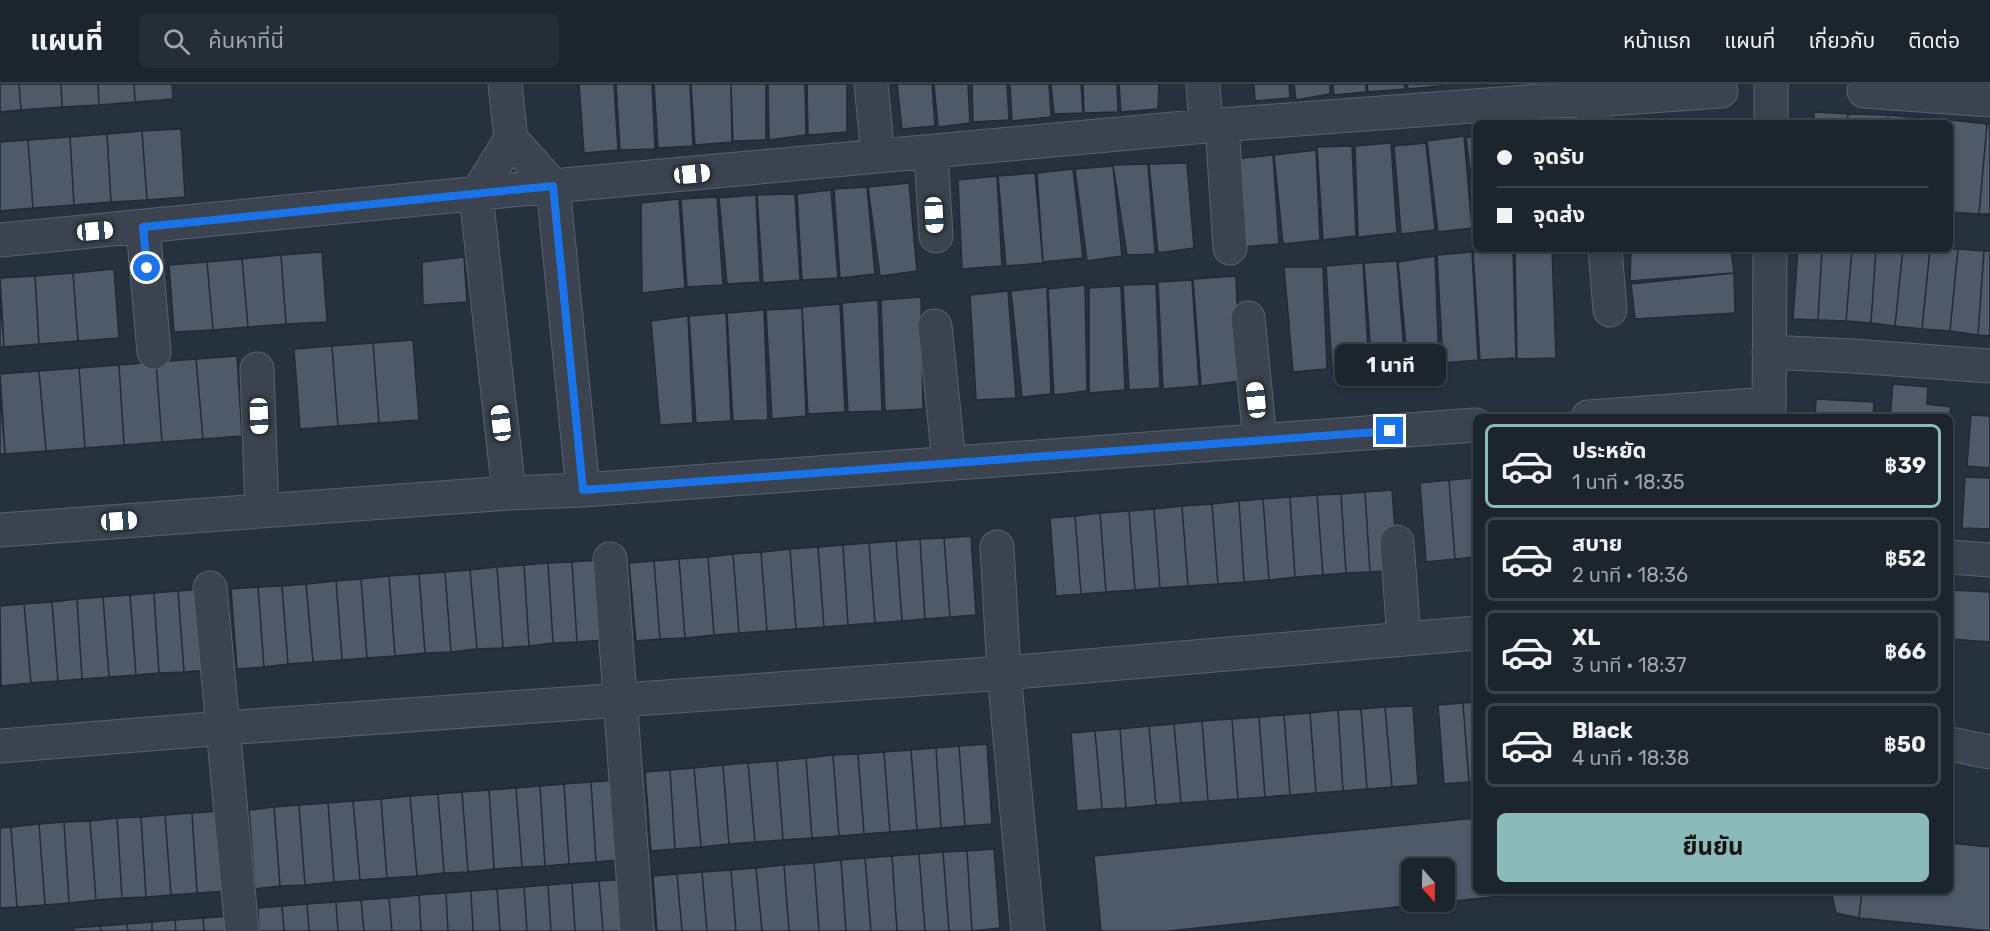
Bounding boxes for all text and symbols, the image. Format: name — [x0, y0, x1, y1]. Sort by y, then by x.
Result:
search box — [139, 14, 559, 68]
text: แผนที่ — [30, 24, 103, 57]
icon: search — [160, 25, 193, 58]
text: ค้นหาที่นี่ — [208, 27, 284, 54]
text: หน้าแรก — [1623, 28, 1691, 53]
text: แผนที่ — [1724, 28, 1775, 53]
text: เกี่ยวกับ — [1808, 28, 1875, 53]
text: ติดต่อ — [1908, 28, 1960, 53]
text: จุดรับ — [1533, 143, 1585, 170]
car — [673, 163, 711, 185]
car — [924, 197, 944, 233]
text: จุดส่ง — [1533, 201, 1585, 228]
car — [76, 220, 114, 242]
route start — [133, 254, 160, 281]
callout: 1 นาที — [1334, 344, 1446, 386]
text: 1 นาที — [1366, 353, 1415, 377]
car — [1245, 381, 1267, 419]
car — [249, 398, 269, 434]
car — [490, 404, 512, 442]
route end — [1376, 417, 1403, 444]
text: ประหยัด — [1572, 437, 1647, 464]
icon: car — [1500, 439, 1554, 493]
text: ฿39 — [1885, 452, 1926, 479]
text: 1 นาที · 18:35 — [1572, 470, 1685, 494]
car — [100, 511, 138, 531]
text: สบาย — [1572, 530, 1622, 557]
icon: car — [1500, 532, 1554, 586]
text: ฿52 — [1885, 545, 1926, 572]
text: 2 นาที · 18:36 — [1572, 563, 1688, 587]
text: XL — [1572, 624, 1600, 651]
icon: car — [1500, 625, 1554, 679]
text: ฿66 — [1885, 638, 1926, 665]
text: 3 นาที · 18:37 — [1572, 653, 1687, 677]
text: Black — [1572, 717, 1633, 744]
icon: car — [1500, 718, 1554, 772]
text: ฿50 — [1884, 731, 1926, 758]
text: 4 นาที · 18:38 — [1572, 746, 1689, 770]
button: ยืนยัน — [1497, 813, 1929, 882]
north arrow — [1401, 858, 1455, 912]
map controls — [1401, 858, 1455, 912]

